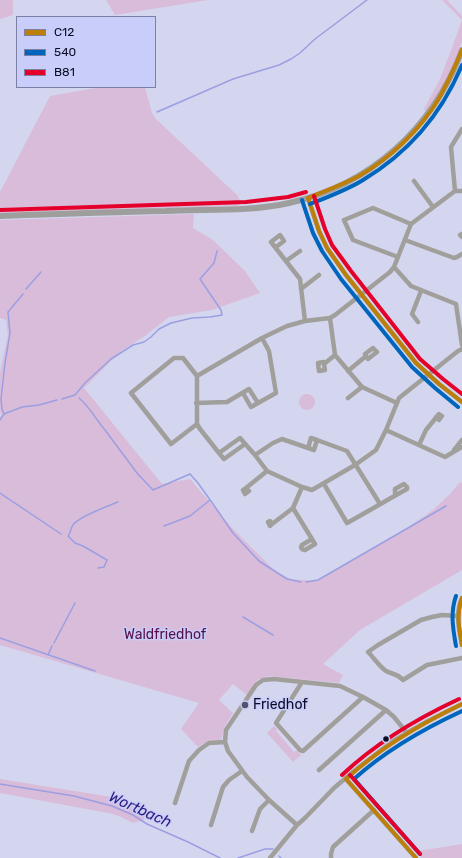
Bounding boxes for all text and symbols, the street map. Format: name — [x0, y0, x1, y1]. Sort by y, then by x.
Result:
legend — [16, 16, 156, 88]
text: C12 — [54, 25, 74, 39]
text: 540 — [54, 45, 76, 59]
text: B81 — [54, 65, 75, 79]
park label: Waldfriedhof — [124, 627, 206, 643]
place label: Friedhof — [253, 697, 308, 713]
marker: Friedhof — [240, 700, 250, 710]
unlabelled marker — [381, 734, 391, 744]
water label: Wortbach — [106, 788, 174, 832]

